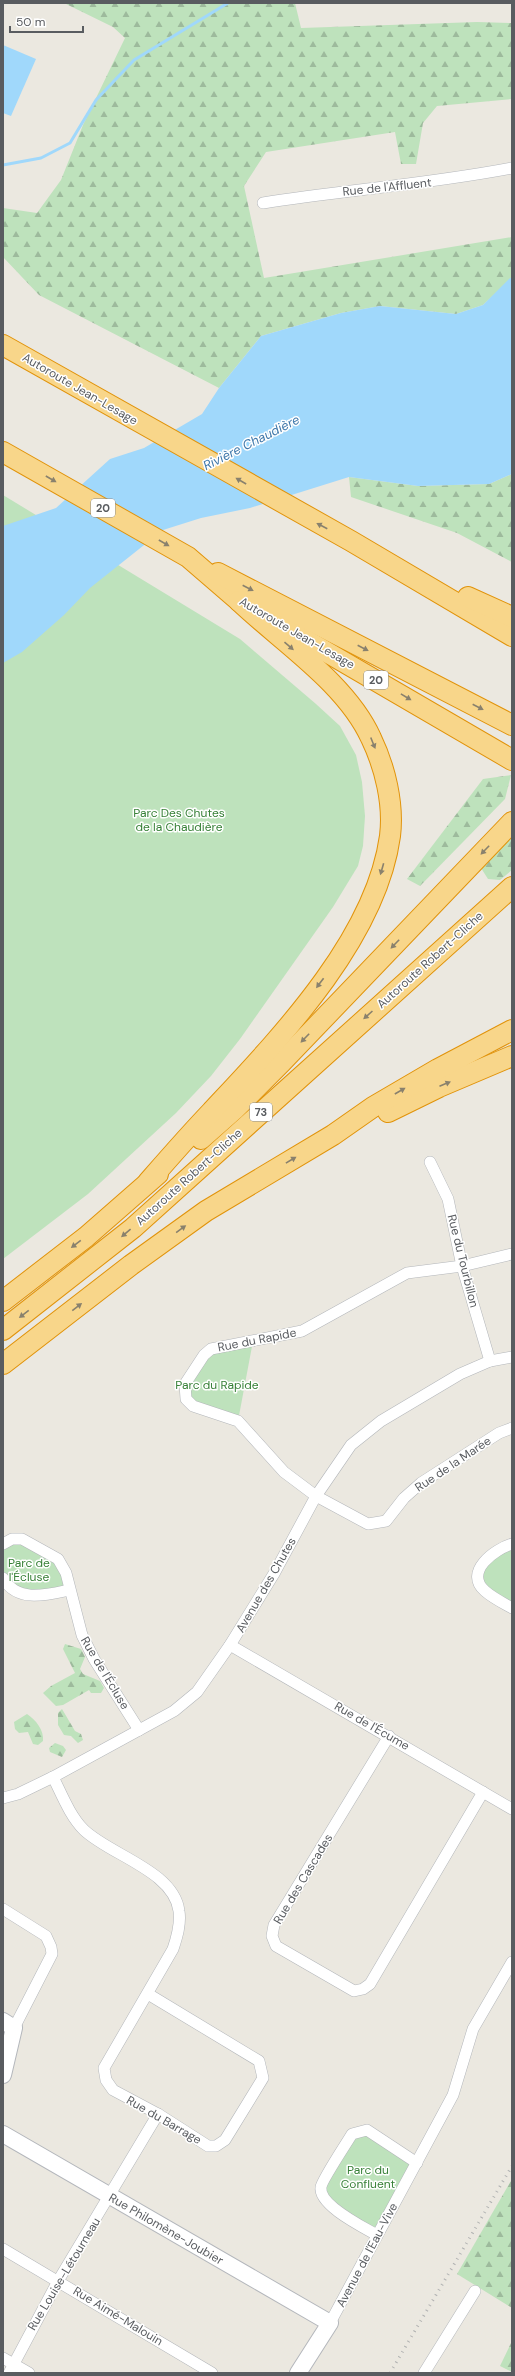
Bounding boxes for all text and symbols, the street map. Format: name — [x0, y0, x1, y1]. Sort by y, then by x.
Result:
scale bar — [10, 8, 83, 34]
text: 50 m — [16, 14, 45, 30]
street label: Rue de l'Affluent — [342, 174, 433, 200]
street label: Autoroute Jean-Lesage — [19, 349, 141, 429]
water label: Rivière Chaudière — [200, 411, 302, 474]
one-way arrow — [45, 475, 57, 482]
one-way arrow — [235, 477, 247, 484]
road number: 20 — [91, 499, 115, 517]
one-way arrow — [316, 522, 327, 529]
one-way arrow — [158, 540, 170, 547]
one-way arrow — [242, 585, 253, 591]
street label: Autoroute Jean-Lesage — [236, 593, 358, 673]
one-way arrow — [283, 641, 294, 650]
one-way arrow — [357, 644, 369, 651]
road number: 20 — [364, 671, 388, 689]
one-way arrow — [400, 694, 412, 701]
one-way arrow — [473, 704, 484, 711]
one-way arrow — [371, 737, 377, 749]
park label: Parc Des Chutes de la Chaudière — [133, 805, 225, 835]
one-way arrow — [480, 845, 490, 855]
one-way arrow — [379, 864, 385, 876]
street label: Autoroute Robert-Cliche — [373, 908, 487, 1012]
one-way arrow — [390, 939, 400, 949]
one-way arrow — [317, 978, 325, 988]
one-way arrow — [363, 1011, 373, 1020]
one-way arrow — [300, 1033, 310, 1043]
one-way arrow — [439, 1081, 451, 1087]
one-way arrow — [395, 1087, 406, 1094]
road number: 73 — [250, 1103, 272, 1121]
street label: Autoroute Robert-Cliche — [132, 1125, 246, 1229]
one-way arrow — [286, 1156, 296, 1164]
street label: Rue du Tourbillon — [444, 1213, 482, 1309]
one-way arrow — [176, 1225, 187, 1233]
one-way arrow — [120, 1229, 131, 1238]
one-way arrow — [71, 1240, 81, 1248]
one-way arrow — [72, 1303, 83, 1311]
one-way arrow — [18, 1310, 29, 1318]
street label: Rue du Rapide — [216, 1324, 298, 1355]
park label: Parc du Rapide — [175, 1377, 259, 1393]
street label: Rue de la Marée — [412, 1433, 494, 1495]
street label: Avenue des Chutes — [232, 1535, 300, 1635]
park label: Parc de l'Écluse — [8, 1555, 50, 1585]
street label: Rue de l'Écluse — [77, 1634, 133, 1712]
street label: Rue de l'Écume — [332, 1698, 413, 1754]
street label: Rue des Cascades — [270, 1831, 336, 1927]
street label: Rue du Barrage — [124, 2092, 205, 2148]
park label: Parc du Confluent — [341, 2162, 396, 2192]
street label: Rue Philomène-Joubier — [106, 2190, 227, 2269]
street label: Avenue de l'Eau-Vive — [333, 2200, 401, 2310]
street label: Rue Louise-Létourneau — [24, 2214, 104, 2333]
street label: Rue Aimé-Malouin — [70, 2283, 166, 2349]

